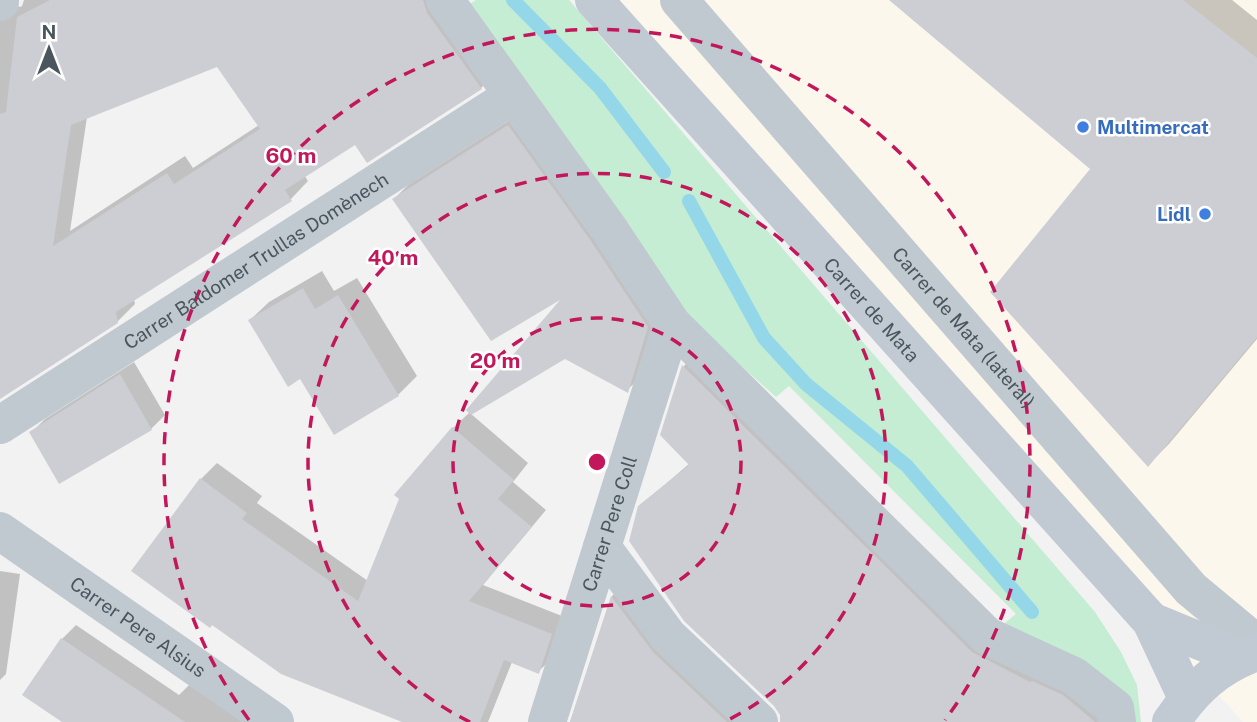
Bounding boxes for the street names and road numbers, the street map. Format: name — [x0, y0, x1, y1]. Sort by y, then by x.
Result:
street label: Carrer Baldomer Trullas Domènech — [119, 168, 392, 354]
street label: Carrer de Mata (lateral) — [888, 243, 1039, 412]
street label: Carrer de Mata — [819, 253, 924, 366]
street label: Carrer Pere Coll — [578, 453, 641, 594]
street label: Carrer Pere Alsius — [66, 572, 210, 682]

